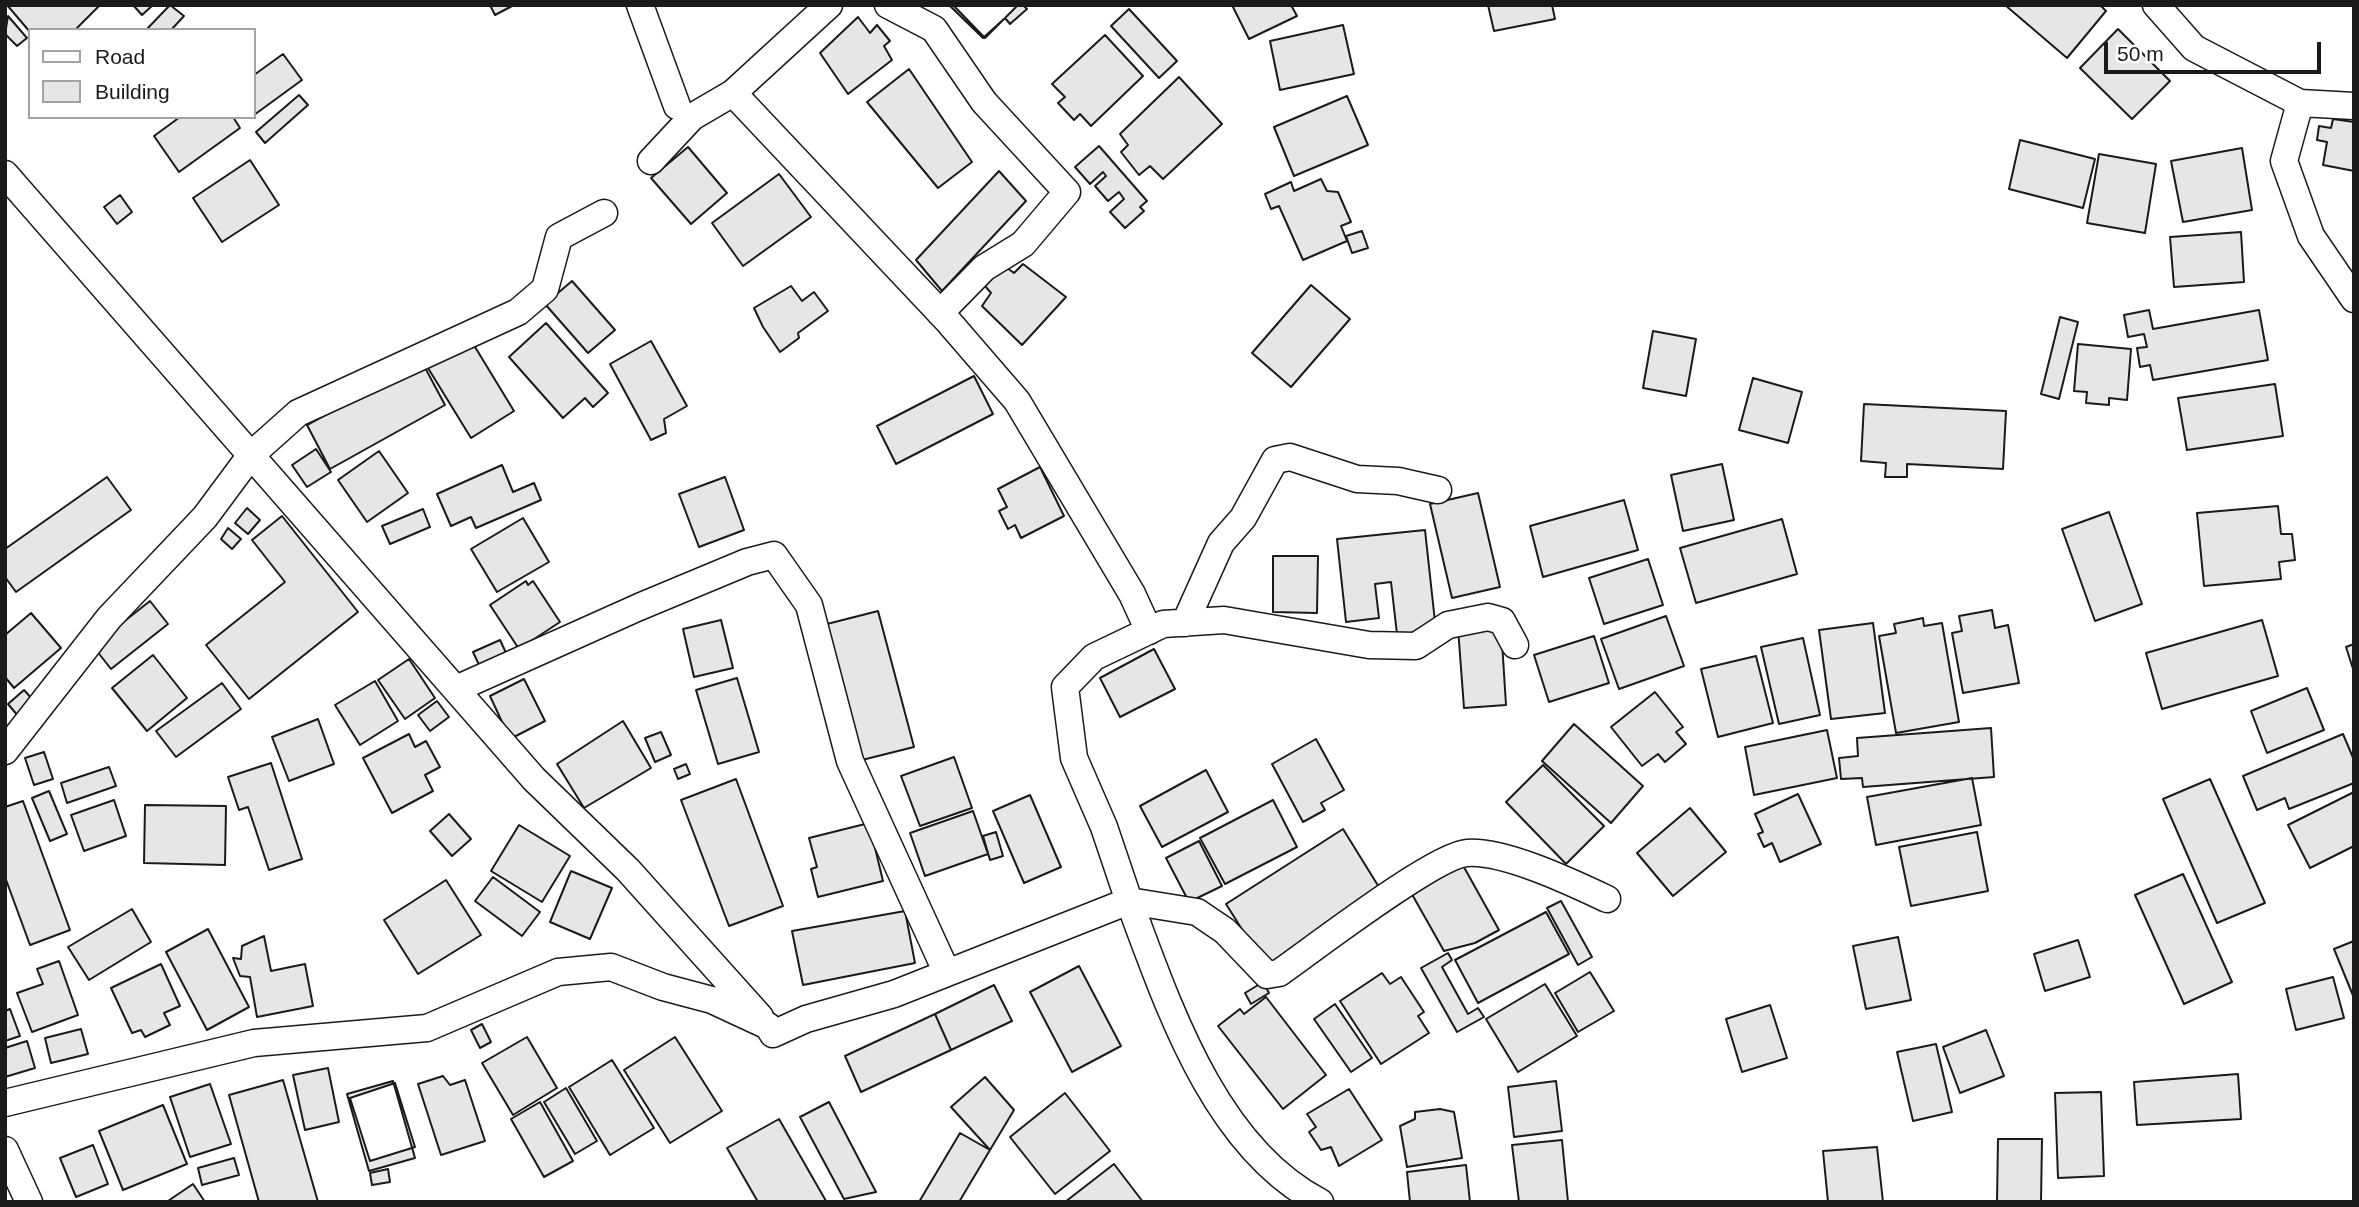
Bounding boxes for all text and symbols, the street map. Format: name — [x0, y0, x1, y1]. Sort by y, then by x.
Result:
legend — [28, 28, 256, 119]
scale bar — [2107, 28, 2324, 72]
text: 50 m — [2117, 42, 2164, 65]
text: Road — [95, 45, 145, 68]
text: Building — [95, 80, 170, 103]

